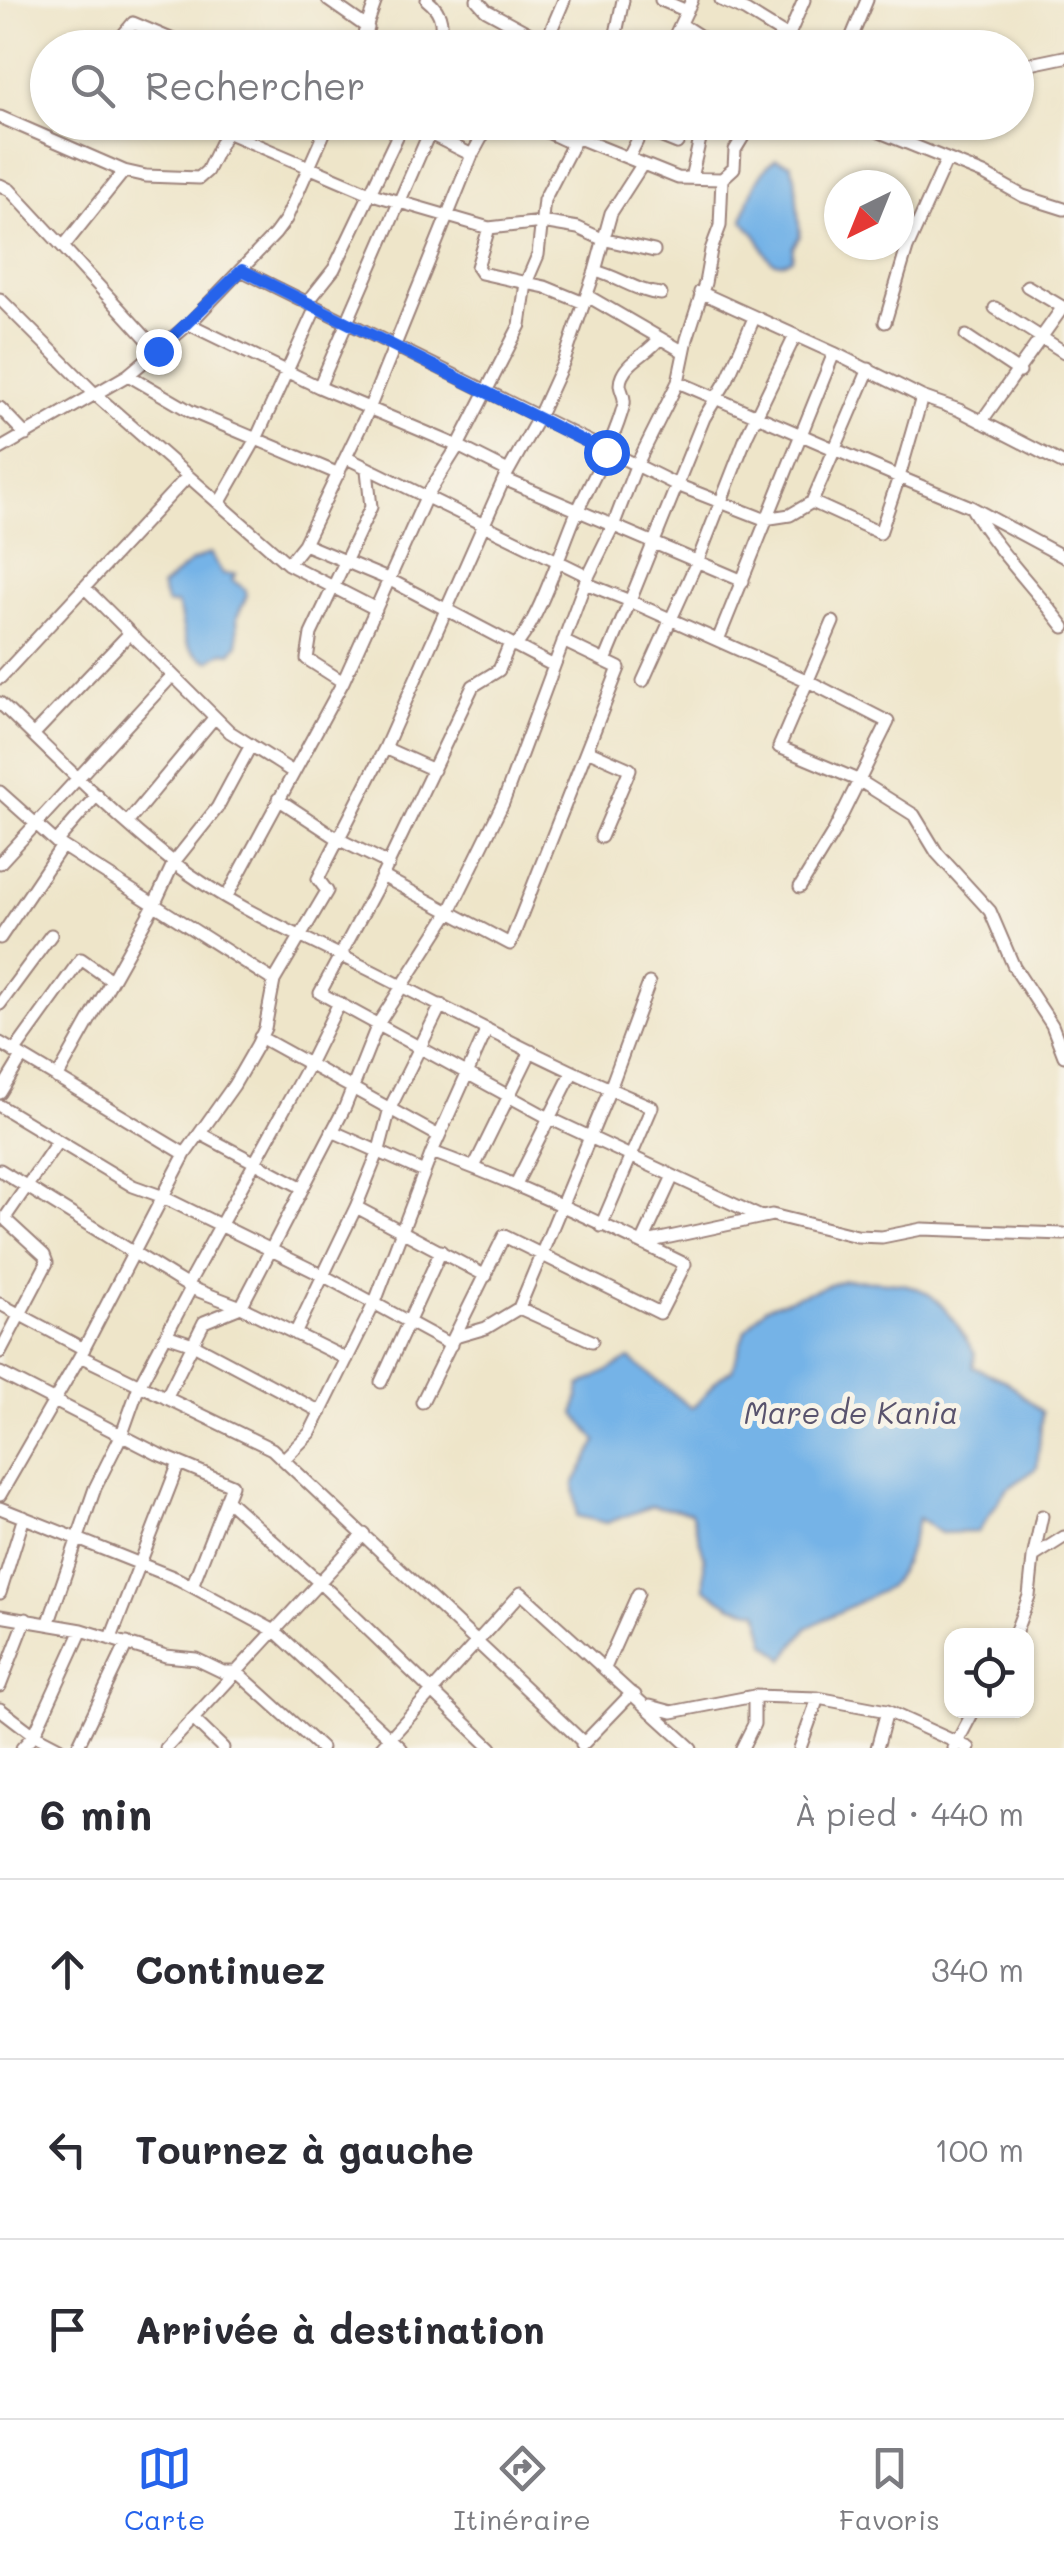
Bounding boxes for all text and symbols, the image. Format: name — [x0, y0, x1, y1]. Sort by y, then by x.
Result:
search box — [30, 30, 1034, 140]
icon: search — [65, 58, 120, 113]
text: Rechercher — [145, 60, 366, 110]
north arrow — [824, 170, 914, 260]
route end — [136, 329, 182, 375]
route start — [584, 430, 630, 476]
water label: Mare de Kania — [744, 1392, 958, 1432]
map controls — [944, 1628, 1034, 1718]
button: locate — [944, 1628, 1034, 1718]
text: 6 min — [40, 1786, 152, 1841]
text: À pied · 440 m — [794, 1792, 1024, 1834]
icon: ahead — [40, 1942, 95, 1997]
text: Continuez — [135, 1944, 326, 1994]
text: 340 m — [931, 1948, 1024, 1990]
icon: left — [40, 2122, 95, 2177]
text: Tournez à gauche — [135, 2124, 474, 2174]
text: 100 m — [934, 2128, 1024, 2170]
icon: arrive — [40, 2302, 95, 2357]
text: Arrivée à destination — [135, 2304, 545, 2354]
tab: Carte — [124, 2441, 205, 2537]
tab: Itinéraire — [453, 2441, 591, 2537]
tab: Favoris — [839, 2441, 940, 2537]

